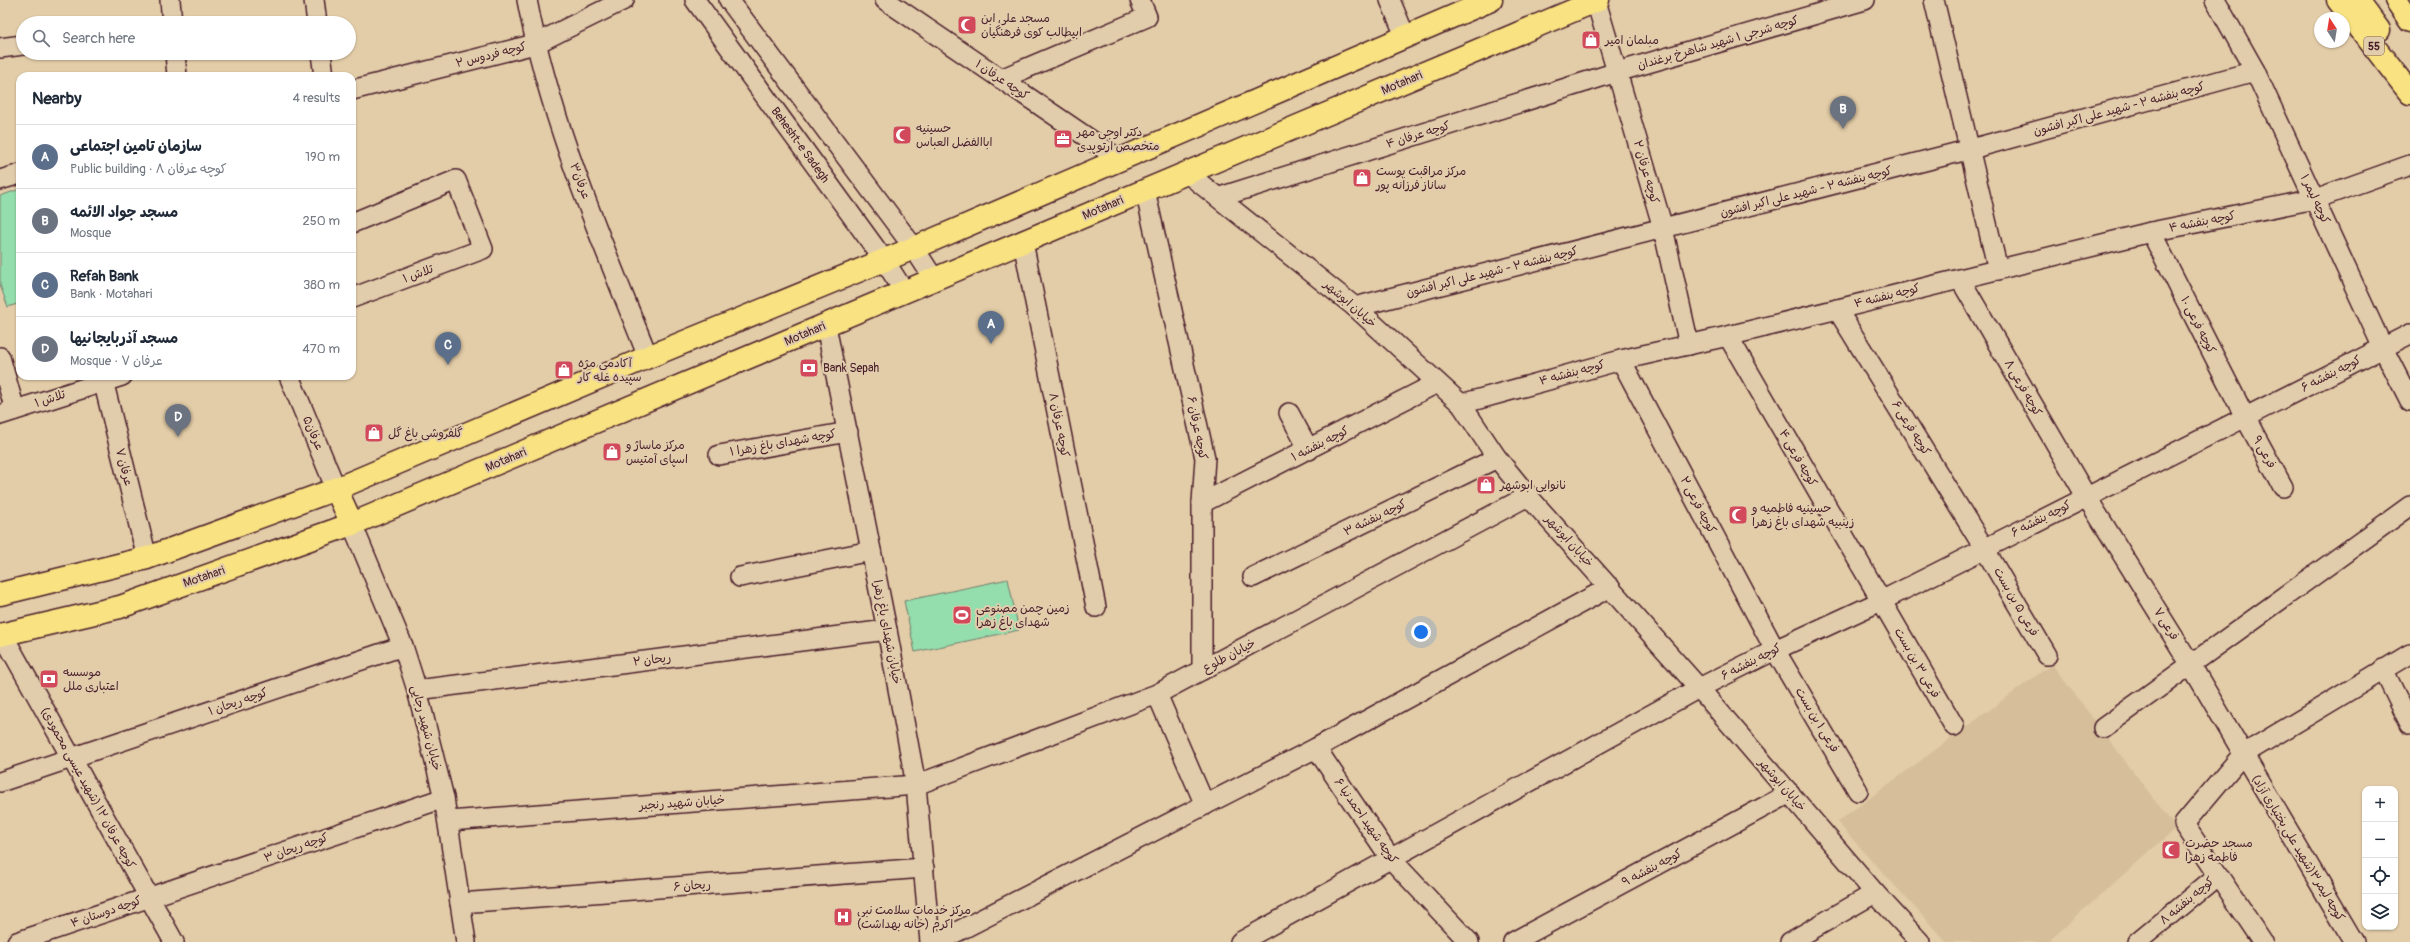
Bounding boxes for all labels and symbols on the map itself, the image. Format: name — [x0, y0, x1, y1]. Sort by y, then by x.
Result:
place label: مسجد علی ابن ابیطالب کوی فرهنگیان — [981, 11, 1082, 40]
north arrow — [2314, 12, 2350, 48]
street label: کوچه شرجی ۱ شهید شاهرخ برغندان — [1636, 13, 1801, 74]
mosque icon: مسجد علی ابن ابیطالب کوی فرهنگیان — [956, 14, 978, 36]
shop icon: مبلمان امیر — [1580, 29, 1602, 51]
place label: مبلمان امیر — [1604, 33, 1659, 48]
road number: 55 — [2364, 37, 2384, 55]
street label: کوچه فردوس ۲ — [454, 39, 528, 71]
street label: کوچه عرفان ۱ — [972, 57, 1032, 103]
street label: Motahari — [1379, 68, 1425, 98]
street label: کوچه بنفشه ۲ - شهید علی اکبر افشون — [2032, 79, 2206, 139]
pin: B — [1830, 96, 1856, 129]
street label: Behesht-e Sadegh — [767, 104, 833, 186]
street label: کوچه عرفان ۴ — [1384, 118, 1452, 152]
place label: حسینیه اباالفضل العباس — [916, 121, 992, 150]
mosque icon: حسینیه اباالفضل العباس — [891, 124, 913, 146]
place label: دکتر اوجی مهر متخصص ارتوپدی — [1076, 125, 1159, 154]
office icon: دکتر اوجی مهر متخصص ارتوپدی — [1052, 128, 1074, 150]
street label: کوچه عرفان ۲ — [1630, 139, 1662, 205]
street label: عرفان۳ — [566, 161, 594, 201]
street label: کوچه بنفشه ۲ - شهید علی اکبر افشون — [1718, 163, 1894, 221]
place label: مرکز مراقبت پوست ساناز فرزانه پور — [1375, 164, 1466, 193]
shop icon: مرکز مراقبت پوست ساناز فرزانه پور — [1351, 167, 1373, 189]
street label: کوچه لیمر ۱ — [2297, 172, 2333, 226]
street label: Motahari — [1080, 193, 1126, 223]
street label: کوچه بنفشه ۴ — [2168, 208, 2236, 236]
street label: کوچه بنفشه ۲ - شهید علی اکبر افشون — [1404, 243, 1580, 301]
street label: تلاش ۱ — [401, 261, 436, 286]
street label: خیابان ابوشهر — [1320, 276, 1380, 331]
street label: کوچه بنفشه ۴ — [1853, 281, 1921, 311]
street label: کوچه فرعی ۱۰ — [2177, 294, 2219, 356]
pin: A — [978, 311, 1004, 344]
street label: Motahari — [782, 319, 828, 349]
pin: C — [435, 332, 461, 365]
street label: کوچه بنفشه ۶ — [2298, 352, 2364, 396]
place label: آکادمی مژه سپیده غله کار — [577, 356, 642, 385]
bank icon: Bank Sepah — [798, 357, 820, 379]
street label: کوچه بنفشه ۴ — [1538, 357, 1606, 389]
street label: کوچه فرعی ۸ — [2001, 357, 2045, 419]
shop icon: آکادمی مژه سپیده غله کار — [553, 359, 575, 381]
place label: Bank Sepah — [823, 361, 880, 376]
street label: تلاش ۱ — [33, 387, 68, 411]
street label: کوچه عرفان ۸ — [1045, 391, 1073, 459]
street label: کوچه عرفان ۶ — [1183, 395, 1211, 461]
street label: کوچه فرعی ۶ — [1888, 398, 1934, 458]
pin: D — [165, 404, 191, 437]
street label: عرفان۵ — [299, 414, 327, 452]
shop icon: گلفروشی باغ گل — [363, 422, 385, 444]
street label: کوچه بنفشه ۱ — [1289, 423, 1351, 465]
place label: گلفروشی باغ گل — [388, 426, 463, 442]
street label: کوچه شهدای باغ زهرا ۱ — [729, 426, 838, 461]
street label: کوچه فرعی ۴ — [1776, 427, 1820, 489]
street label: فرعی ۹ — [2249, 433, 2279, 471]
place label: مرکز ماساژ و اسپای آمتیس — [625, 438, 688, 467]
shop icon: مرکز ماساژ و اسپای آمتیس — [601, 441, 623, 463]
street label: Motahari — [483, 445, 529, 475]
street label: عرفان ۷ — [112, 446, 136, 488]
shop icon: نانوایی ابوشهر — [1475, 474, 1497, 496]
street label: کوچه فرعی ۲ — [1677, 474, 1719, 536]
place label: نانوایی ابوشهر — [1499, 478, 1567, 493]
street label: کوچه بنفشه ۳ — [1341, 496, 1409, 540]
street label: کوچه بنفشه ۶ — [2008, 497, 2074, 541]
place label: حسینیه فاطمیه و زینبیه شهدای باغ زهرا — [1751, 501, 1854, 531]
mosque icon: حسینیه فاطمیه و زینبیه شهدای باغ زهرا — [1727, 504, 1749, 526]
street label: خیابان ابوشهر — [1541, 511, 1596, 570]
street label: Motahari — [181, 563, 227, 591]
street label: فرعی ۵ بن بست — [1990, 565, 2042, 639]
street label: خیابان شهدای باغ‌ زهرا — [869, 579, 904, 686]
place label: زمین چمن مصنوعی شهدای باغ زهرا — [976, 601, 1070, 631]
sports icon: زمین چمن مصنوعی شهدای باغ زهرا — [951, 604, 973, 626]
street label: فرعی ۷ — [2150, 605, 2182, 643]
your location — [1411, 622, 1431, 642]
street label: فرعی ۳ بن بست — [1891, 625, 1943, 701]
street label: خیابان طلوع — [1200, 636, 1259, 677]
street label: کوچه بنفشه ۶ — [1718, 640, 1784, 684]
street label: ریحان ۲ — [632, 650, 672, 670]
place label: موسسه اعتباری ملل — [63, 665, 119, 694]
bank icon: موسسه اعتباری ملل — [38, 668, 60, 690]
street label: خیابان شهید رجایی — [407, 684, 445, 772]
street label: کوچه ریحان ۱ — [206, 685, 270, 719]
street label: فرعی ۱ بن بست — [1792, 685, 1842, 755]
street label: کوچه عرفان ۱۲ (شهید عیسی محمودی) — [37, 705, 139, 871]
street label: خیابان ابوشهر — [1754, 755, 1809, 815]
street label: کوچه لیمر۳(شهید علی بختیاری آزاد) — [2248, 772, 2348, 924]
street label: کوچه شهید احمدنیا ۶ — [1331, 775, 1401, 867]
street label: خیابان شهید رنجبر — [638, 793, 725, 814]
street label: کوچه ریحان ۳ — [262, 830, 330, 866]
place label: مسجد حضرت فاطمه زهرا — [2185, 836, 2253, 865]
mosque icon: مسجد حضرت فاطمه زهرا — [2160, 839, 2182, 861]
street label: کوچه بنفشه ۹ — [1619, 846, 1685, 890]
street label: کوچه بنفشه ۸ — [2157, 874, 2217, 928]
street label: ریحان ۶ — [673, 877, 711, 895]
street label: کوچه دوستان ۴ — [69, 893, 143, 931]
place label: مرکز خدمات سلامت نبی اکرم (خانه بهداشت) — [857, 903, 971, 933]
hospital icon: مرکز خدمات سلامت نبی اکرم (خانه بهداشت) — [832, 906, 854, 928]

